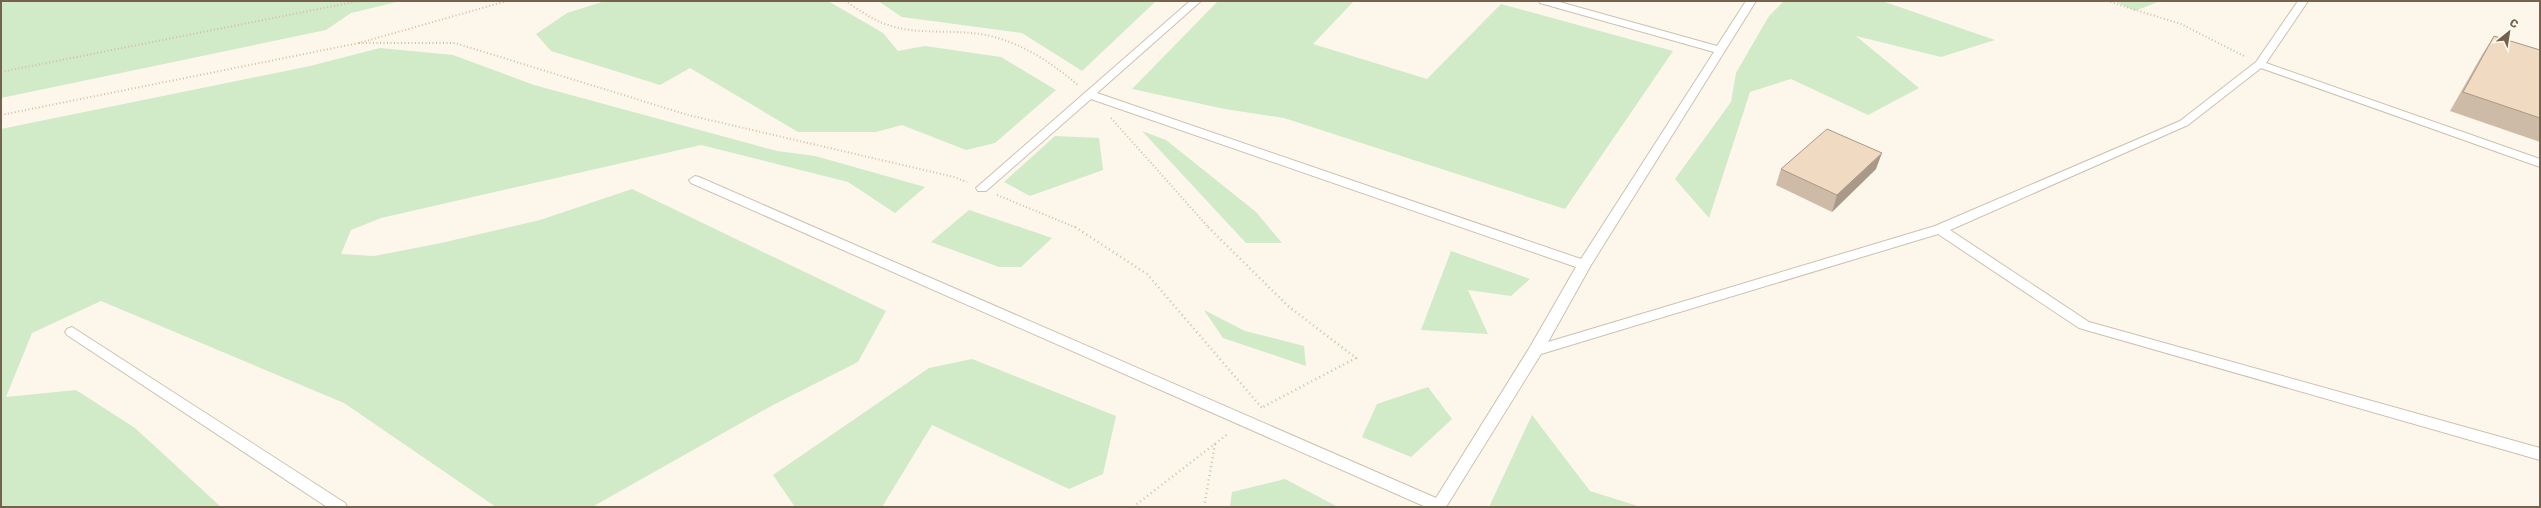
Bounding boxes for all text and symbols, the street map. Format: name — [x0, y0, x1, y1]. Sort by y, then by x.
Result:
north arrow — [2489, 12, 2529, 52]
text: С — [2507, 16, 2521, 31]

